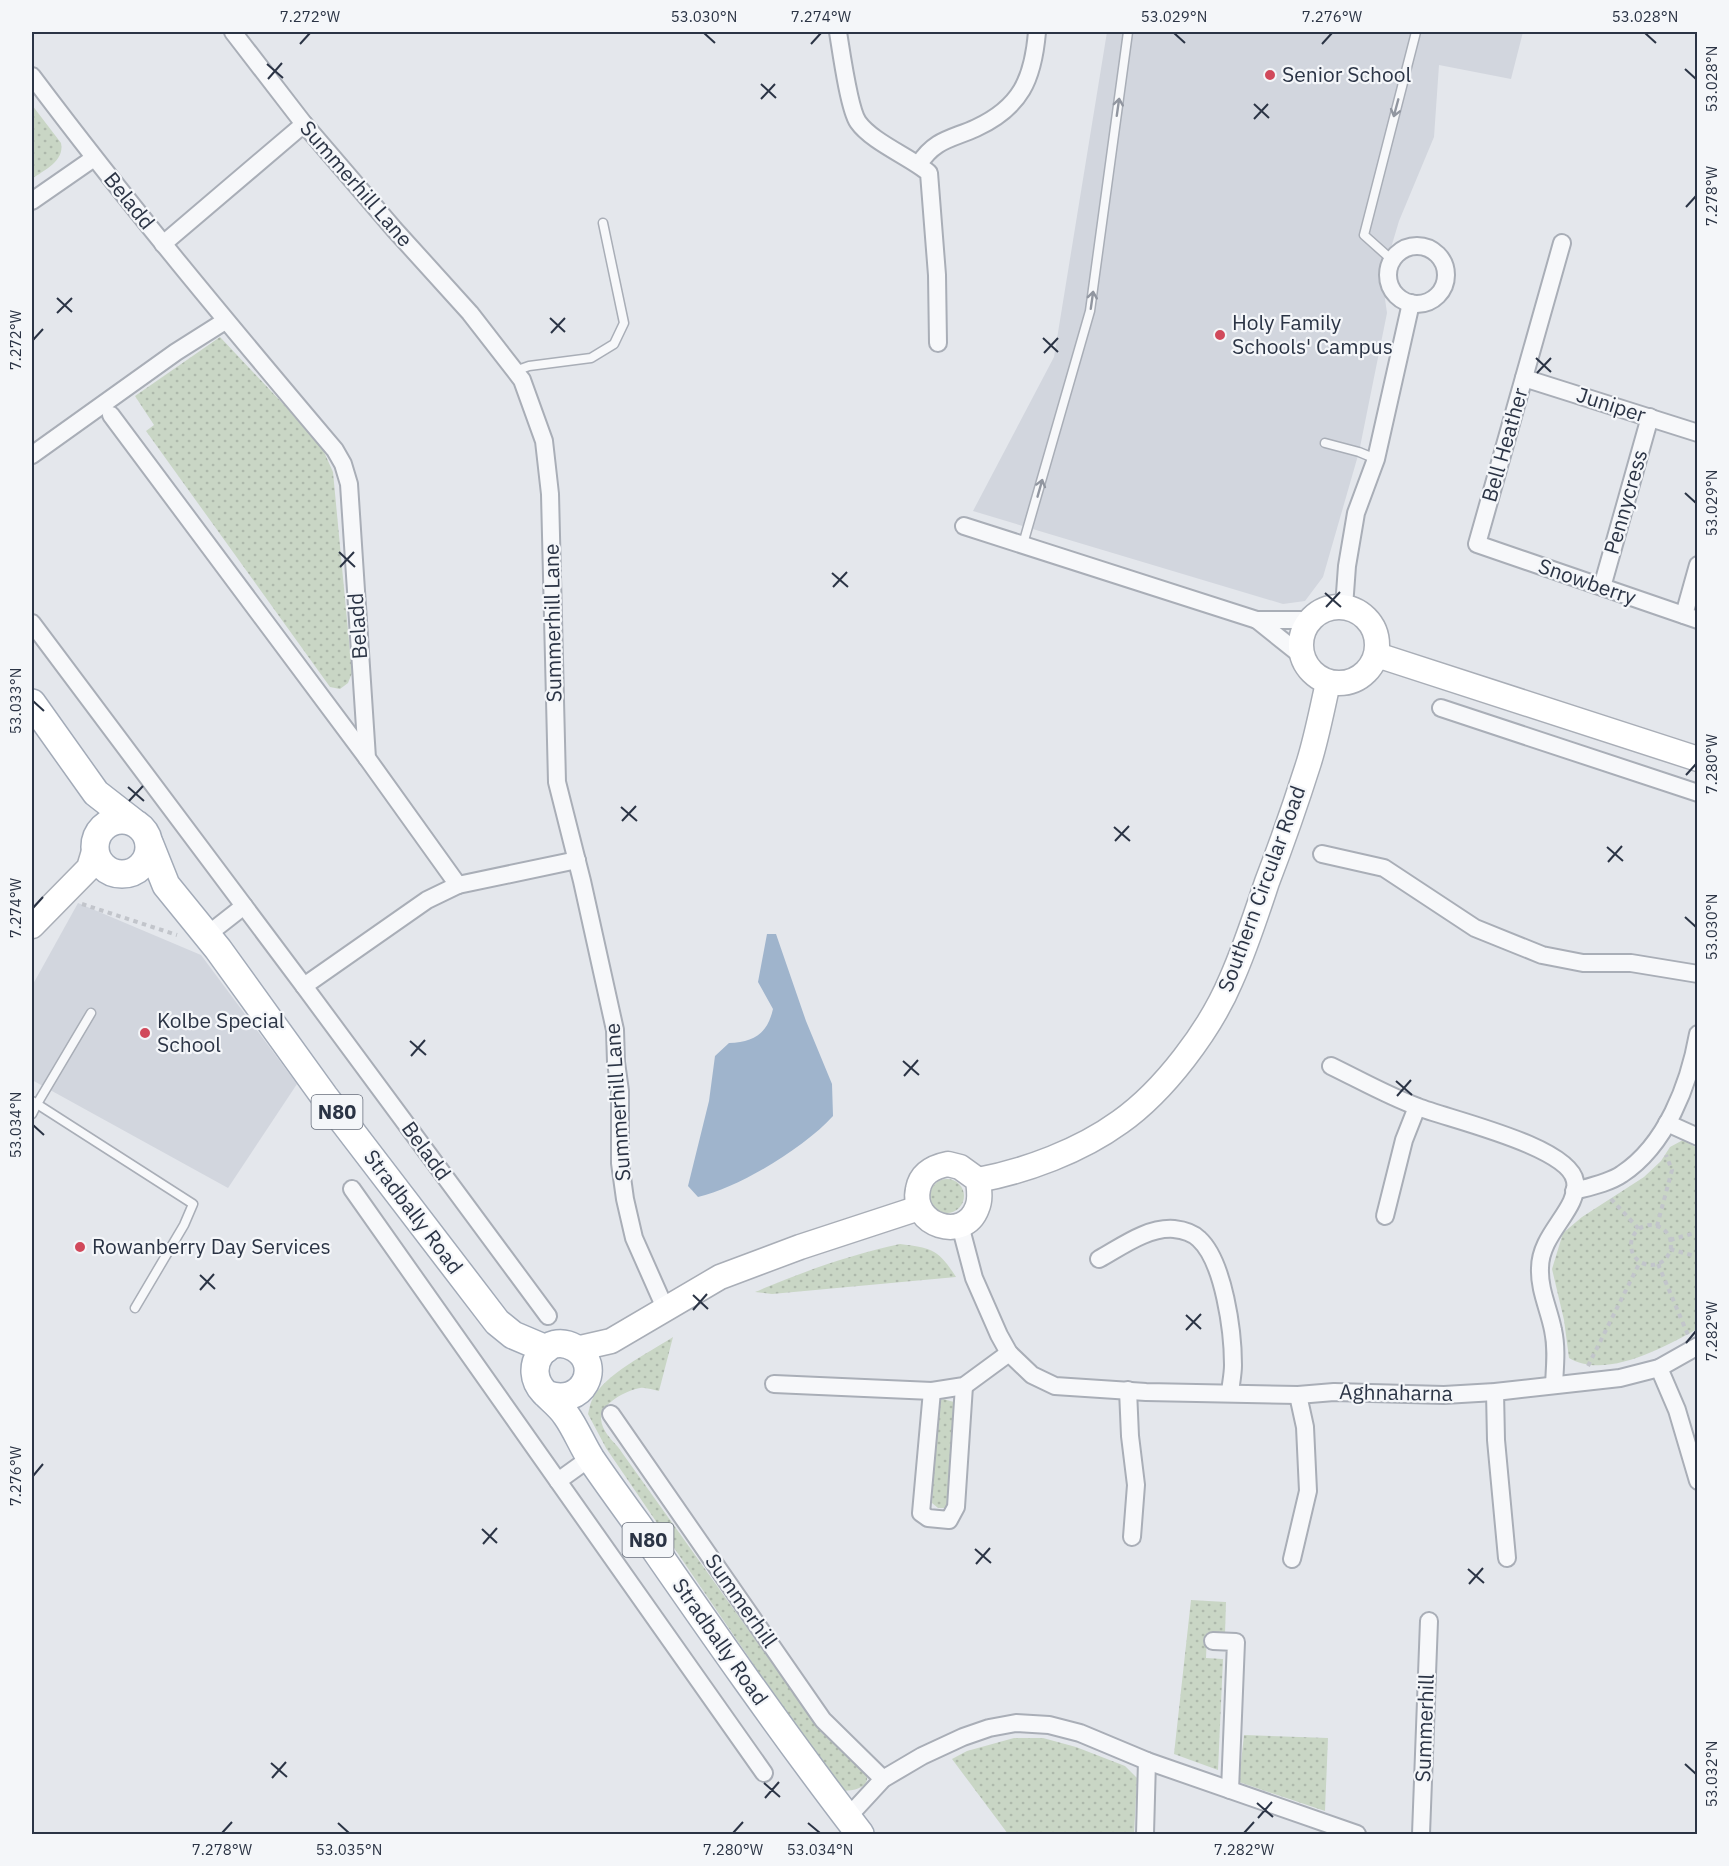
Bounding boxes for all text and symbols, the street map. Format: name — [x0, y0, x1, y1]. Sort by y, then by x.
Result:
text: 7.272°W — [280, 7, 341, 26]
text: 53.030°N — [671, 7, 737, 26]
text: 7.274°W — [791, 7, 852, 26]
text: 53.029°N — [1141, 7, 1207, 26]
text: 7.276°W — [1302, 7, 1363, 26]
text: 53.028°N — [1612, 7, 1678, 26]
text: 53.028°N — [1702, 46, 1721, 112]
place label: Senior School — [1282, 60, 1412, 88]
marker: Senior School — [1263, 68, 1277, 82]
one-way arrow — [1112, 97, 1123, 117]
one-way arrow — [1390, 99, 1402, 118]
street label: Summerhill Lane — [294, 114, 419, 252]
text: 7.278°W — [1702, 165, 1721, 226]
street label: Beladd — [98, 166, 162, 235]
one-way arrow — [1086, 291, 1097, 310]
place label: Holy Family Schools' Campus — [1232, 308, 1393, 360]
text: 7.272°W — [6, 309, 25, 370]
marker: Holy Family Schools' Campus — [1213, 328, 1227, 342]
street label: Juniper — [1573, 380, 1650, 428]
street label: Bell Heather — [1474, 384, 1534, 505]
street label: Pennycress — [1597, 446, 1653, 557]
text: 53.029°N — [1702, 470, 1721, 536]
one-way arrow — [1034, 479, 1046, 498]
street label: Summerhill Lane — [537, 543, 567, 703]
street label: Snowberry — [1535, 551, 1640, 611]
street label: Beladd — [341, 592, 373, 660]
text: 53.033°N — [6, 668, 25, 734]
text: 7.280°W — [1702, 733, 1721, 794]
street label: Southern Circular Road — [1211, 782, 1311, 996]
text: 7.274°W — [6, 877, 25, 938]
text: 53.030°N — [1702, 894, 1721, 960]
place label: Kolbe Special School — [157, 1006, 285, 1058]
street label: Summerhill Lane — [598, 1022, 637, 1182]
marker: Kolbe Special School — [138, 1026, 152, 1040]
text: 53.034°N — [6, 1092, 25, 1158]
road number: N80 — [312, 1095, 362, 1129]
street label: Beladd — [396, 1115, 458, 1186]
street label: Stradbally Road — [358, 1144, 470, 1279]
place label: Rowanberry Day Services — [92, 1232, 331, 1260]
marker: Rowanberry Day Services — [73, 1240, 87, 1254]
text: 7.282°W — [1702, 1300, 1721, 1361]
street label: Aghnaharna — [1339, 1377, 1453, 1407]
text: 7.276°W — [6, 1445, 25, 1506]
road number: N80 — [622, 1523, 674, 1557]
street label: Summerhill — [699, 1548, 785, 1653]
street label: Stradbally Road — [667, 1572, 775, 1710]
street label: Summerhill — [1408, 1673, 1440, 1783]
text: 53.032°N — [1702, 1741, 1721, 1807]
text: 7.278°W — [192, 1840, 253, 1859]
text: 53.035°N — [316, 1840, 382, 1859]
text: 7.280°W — [703, 1840, 764, 1859]
text: 53.034°N — [787, 1840, 853, 1859]
text: 7.282°W — [1214, 1840, 1275, 1859]

